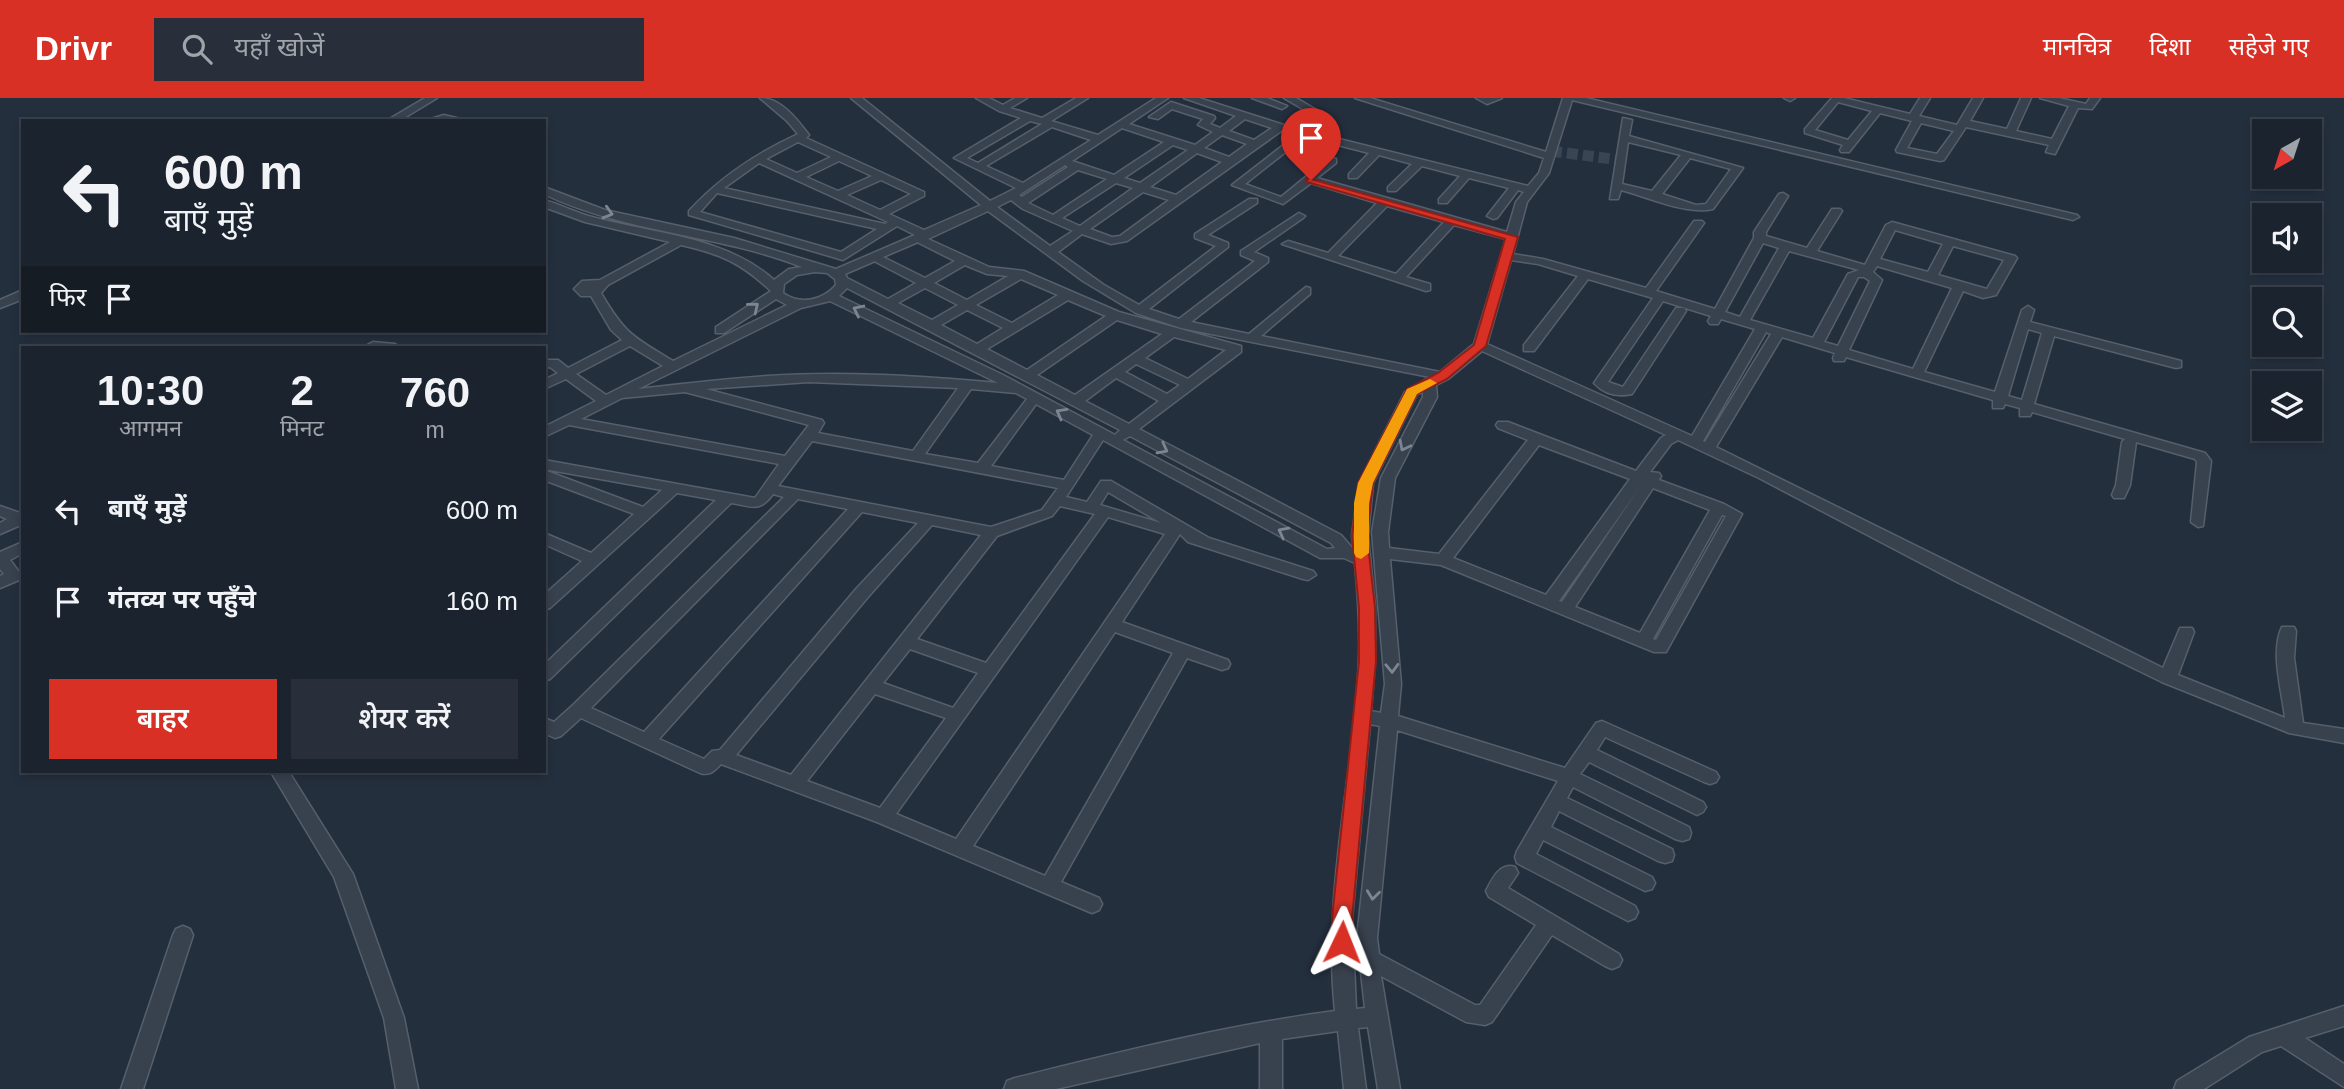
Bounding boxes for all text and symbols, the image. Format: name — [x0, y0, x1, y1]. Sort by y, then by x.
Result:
search box — [154, 18, 644, 81]
text: Drivr — [35, 30, 112, 67]
icon: search — [178, 30, 216, 68]
text: यहाँ खोजें — [234, 32, 324, 62]
text: मानचित्र — [2043, 33, 2111, 60]
text: दिशा — [2149, 33, 2191, 60]
text: सहेजे गए — [2229, 33, 2309, 60]
pin — [1281, 108, 1341, 180]
icon: arrive — [1292, 119, 1330, 157]
north arrow — [2252, 119, 2322, 189]
map controls — [2252, 119, 2322, 441]
text: 600 m — [164, 145, 303, 199]
icon: left — [49, 147, 140, 238]
text: बाएँ मुड़ें — [164, 202, 253, 238]
button: sound — [2252, 203, 2322, 273]
one-way arrow — [602, 205, 614, 220]
icon: arrive — [100, 280, 138, 318]
text: फिर — [49, 282, 86, 312]
button: search — [2252, 287, 2322, 357]
one-way arrow — [745, 303, 758, 315]
one-way arrow — [853, 305, 865, 319]
text: 10:30 — [97, 367, 204, 414]
text: 2 — [290, 367, 314, 414]
text: 760 — [400, 369, 470, 416]
button: layers — [2252, 371, 2322, 441]
one-way arrow — [1055, 408, 1068, 421]
text: आगमन — [119, 415, 182, 441]
text: मिनट — [280, 415, 324, 441]
text: m — [425, 417, 445, 443]
one-way arrow — [1399, 439, 1413, 451]
one-way arrow — [1156, 441, 1168, 454]
icon: left — [49, 492, 87, 530]
text: बाएँ मुड़ें — [108, 493, 187, 523]
text: 600 m — [446, 495, 518, 525]
one-way arrow — [1278, 526, 1290, 540]
icon: arrive — [49, 583, 87, 621]
text: गंतव्य पर पहुँचे — [108, 584, 256, 614]
text: 160 m — [446, 586, 518, 616]
one-way arrow — [1385, 663, 1400, 674]
button: बाहर — [49, 679, 277, 759]
button: शेयर करें — [291, 679, 518, 759]
one-way arrow — [1365, 889, 1380, 901]
position arrow — [1305, 905, 1379, 979]

